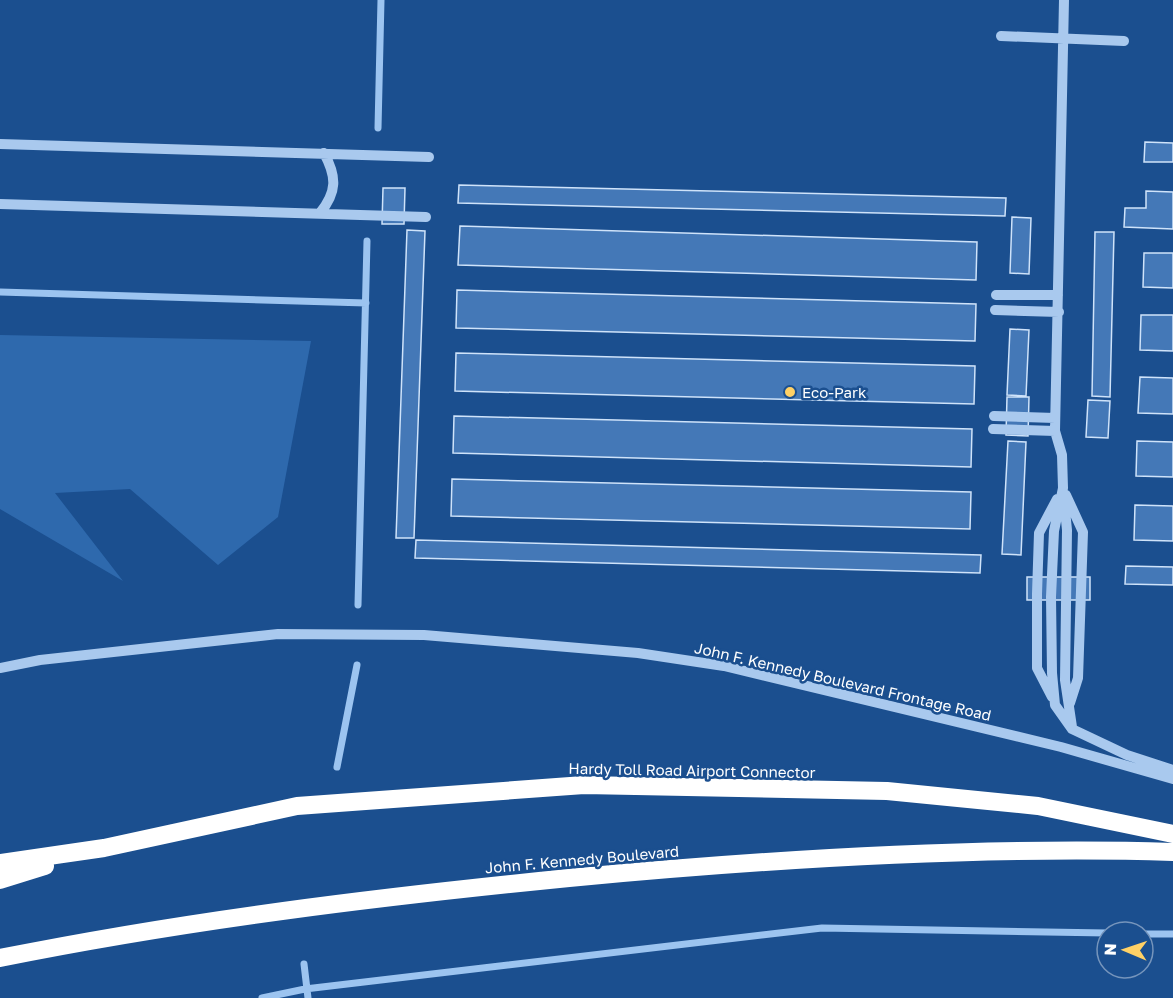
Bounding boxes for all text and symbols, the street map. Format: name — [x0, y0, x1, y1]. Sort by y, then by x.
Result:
place label: Eco-Park — [802, 383, 867, 401]
marker: Eco-Park — [783, 385, 797, 399]
street label: John F. Kennedy Boulevard Frontage Road — [693, 638, 993, 724]
street label: Hardy Toll Road Airport Connector — [568, 759, 816, 781]
street label: John F. Kennedy Boulevard — [484, 842, 680, 876]
north arrow — [1095, 920, 1155, 980]
text: N — [1100, 943, 1120, 956]

